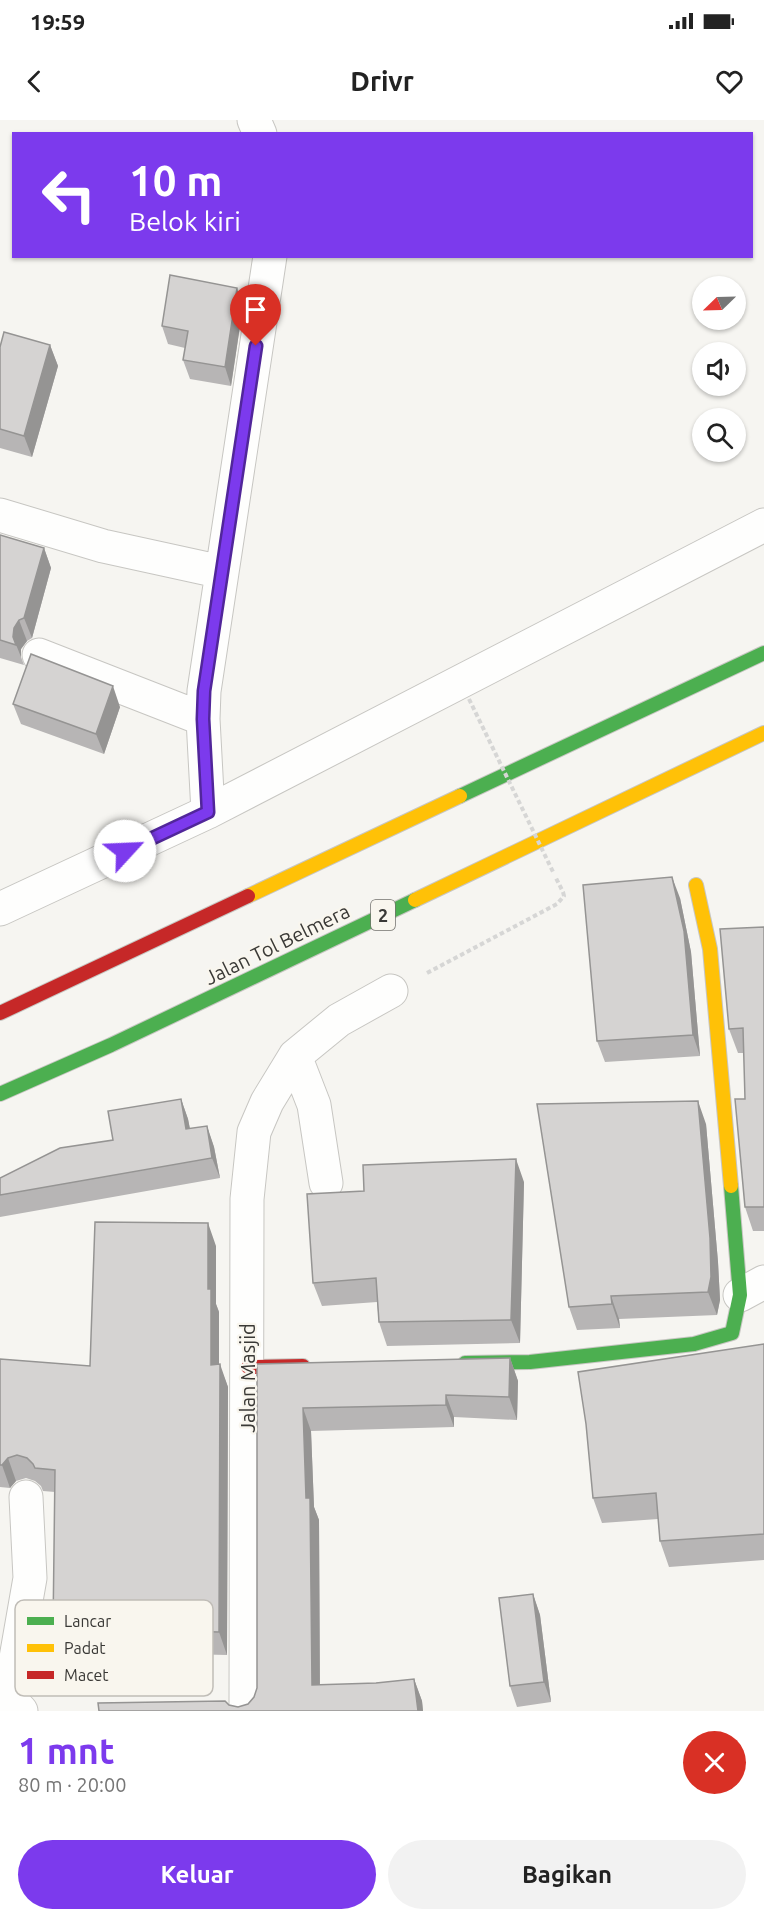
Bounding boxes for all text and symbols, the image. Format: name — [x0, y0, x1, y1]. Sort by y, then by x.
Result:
text: 19:59 — [30, 9, 85, 34]
icon: back — [18, 65, 51, 98]
icon: heart — [713, 65, 746, 98]
text: Drivr — [350, 66, 414, 96]
icon: left — [30, 156, 108, 234]
text: 10 m — [129, 157, 223, 204]
text: Belok kiri — [129, 206, 241, 236]
north arrow — [692, 276, 746, 330]
map controls — [692, 276, 746, 462]
pin — [230, 284, 281, 346]
icon: arrive — [239, 293, 272, 326]
button: sound — [692, 342, 746, 396]
button: search — [692, 408, 746, 462]
position arrow — [93, 819, 157, 883]
street label: Jalan Tol Belmera — [201, 899, 353, 989]
road number: 2 — [371, 900, 395, 930]
street label: Jalan Masjid — [236, 1323, 259, 1433]
legend — [15, 1600, 213, 1696]
text: Lancar — [64, 1612, 111, 1630]
text: Padat — [64, 1639, 106, 1657]
text: Macet — [64, 1666, 109, 1684]
text: 1 mnt — [18, 1730, 114, 1771]
button: close — [683, 1731, 746, 1794]
text: 80 m · 20:00 — [18, 1773, 127, 1796]
button: Keluar — [18, 1840, 376, 1909]
button: Bagikan — [388, 1840, 746, 1909]

